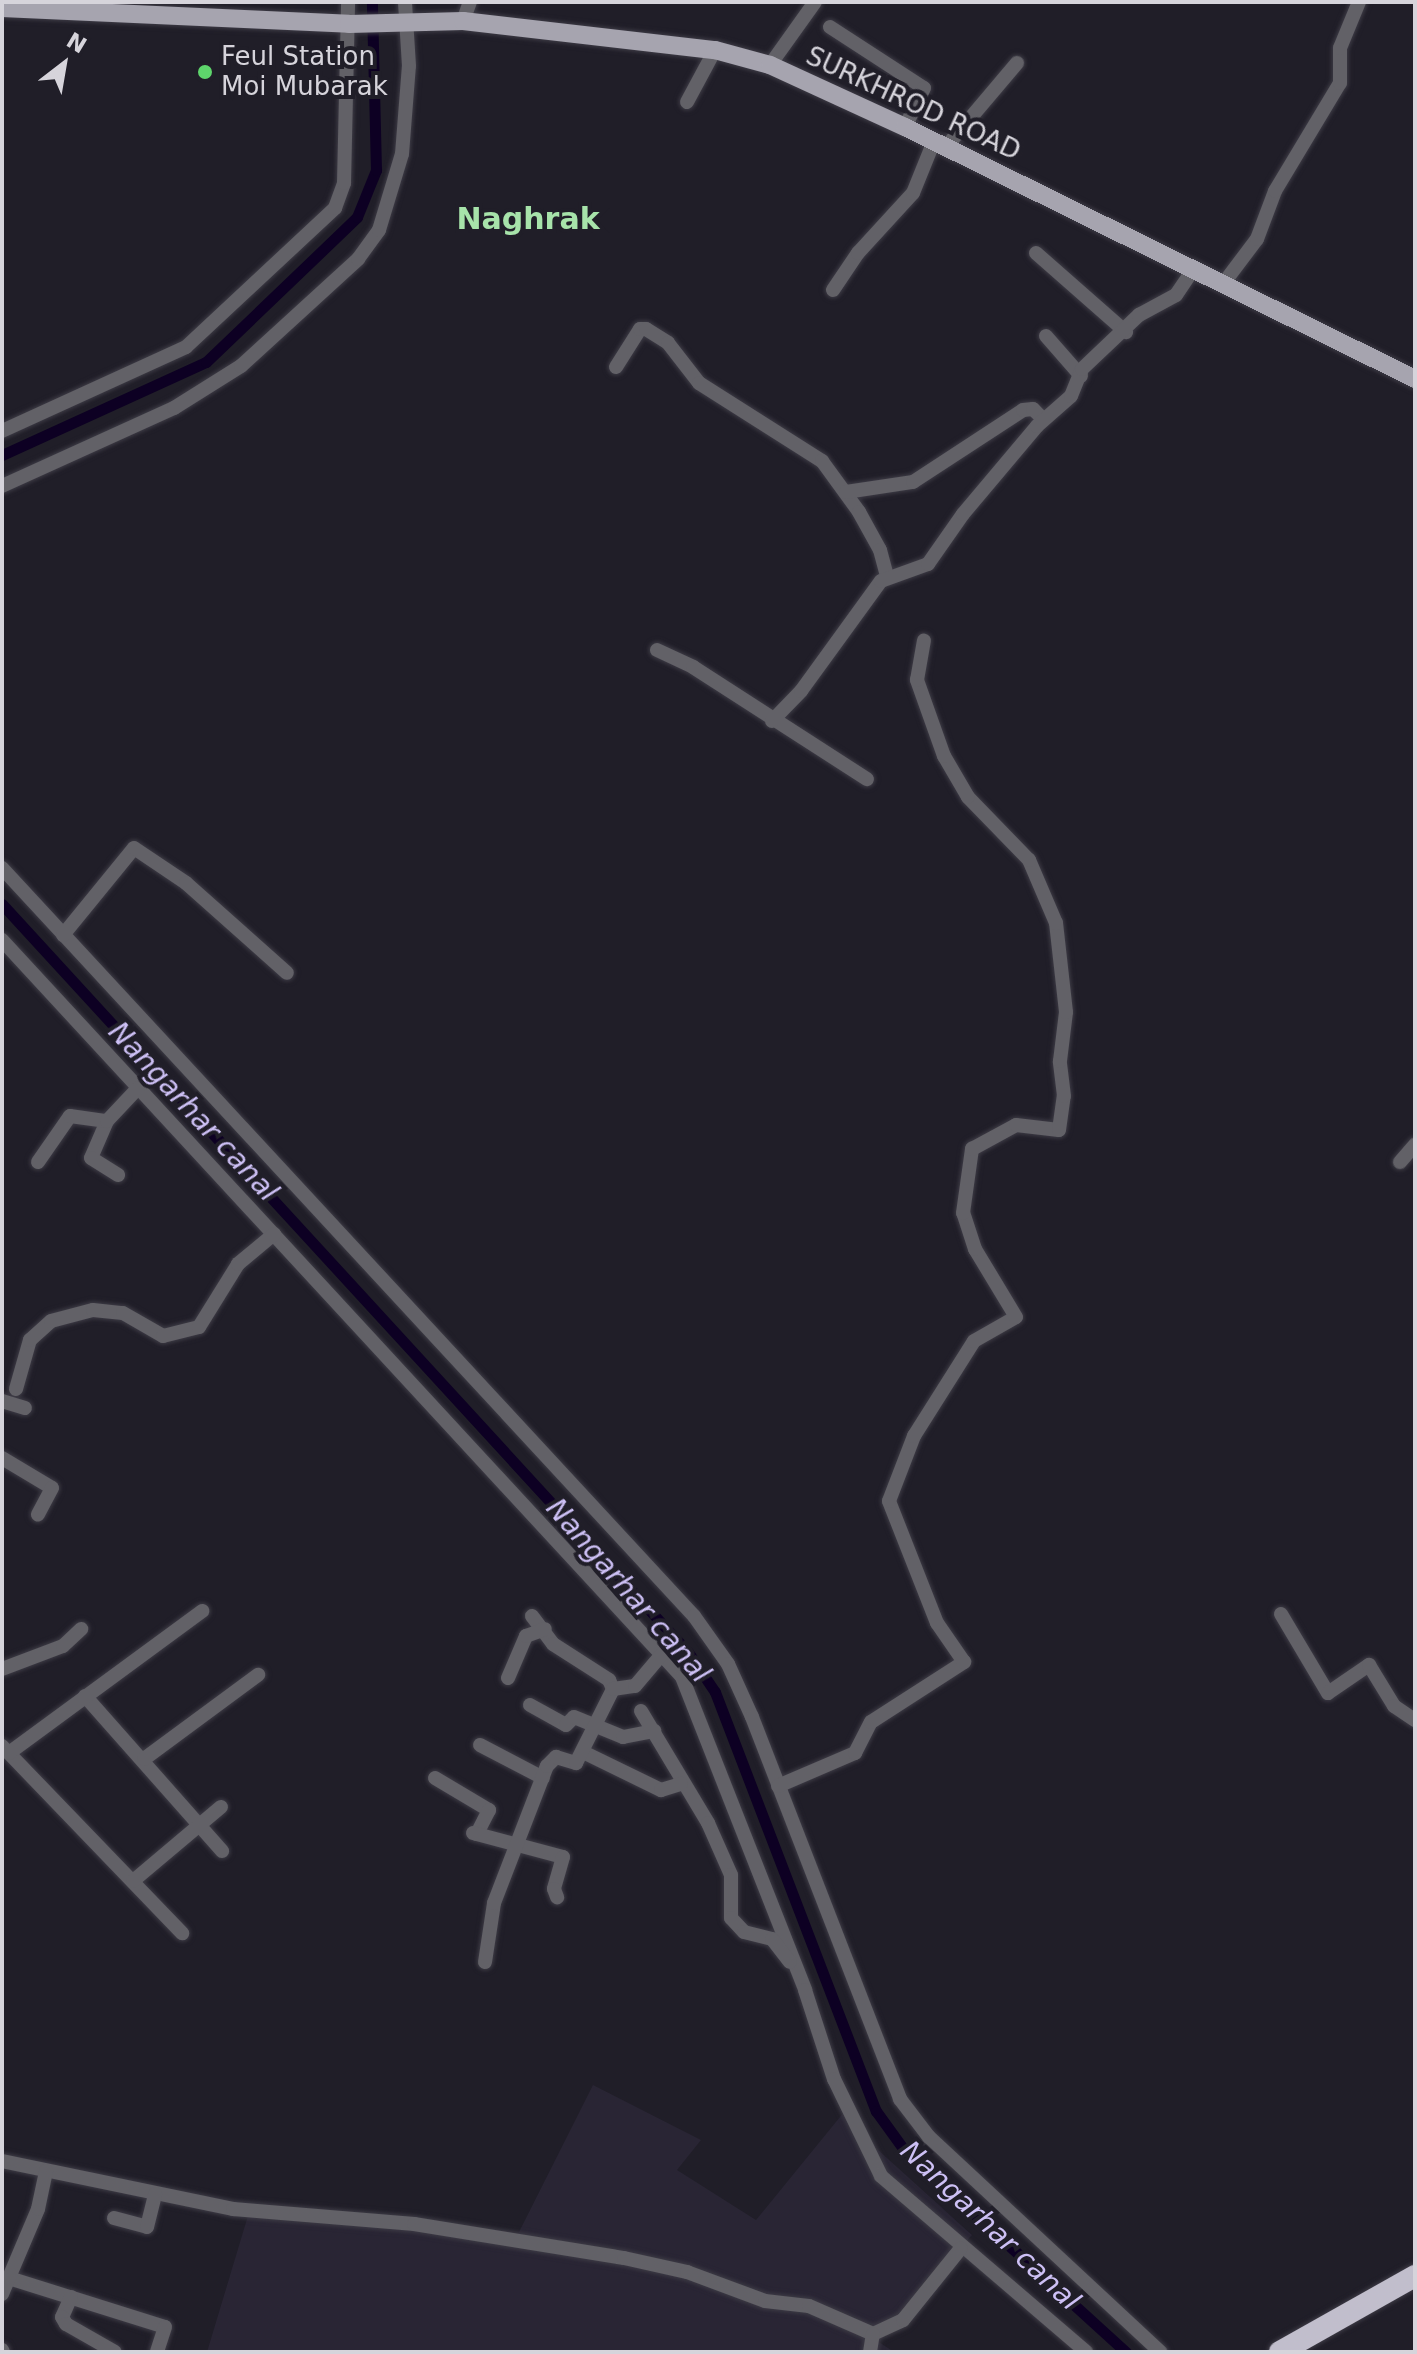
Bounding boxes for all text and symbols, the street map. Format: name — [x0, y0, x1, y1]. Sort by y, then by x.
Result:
north arrow — [24, 24, 104, 104]
text: N — [62, 28, 91, 58]
place label: Feul Station Moi Mubarak — [221, 41, 388, 102]
street label: SURKHROD ROAD — [801, 41, 1025, 167]
marker: Feul Station Moi Mubarak — [196, 63, 214, 81]
district label: Naghrak — [456, 201, 600, 237]
water label: Nangarhar canal — [101, 1015, 285, 1209]
water label: Nangarhar canal — [539, 1492, 717, 1690]
water label: Nangarhar canal — [893, 2134, 1087, 2318]

